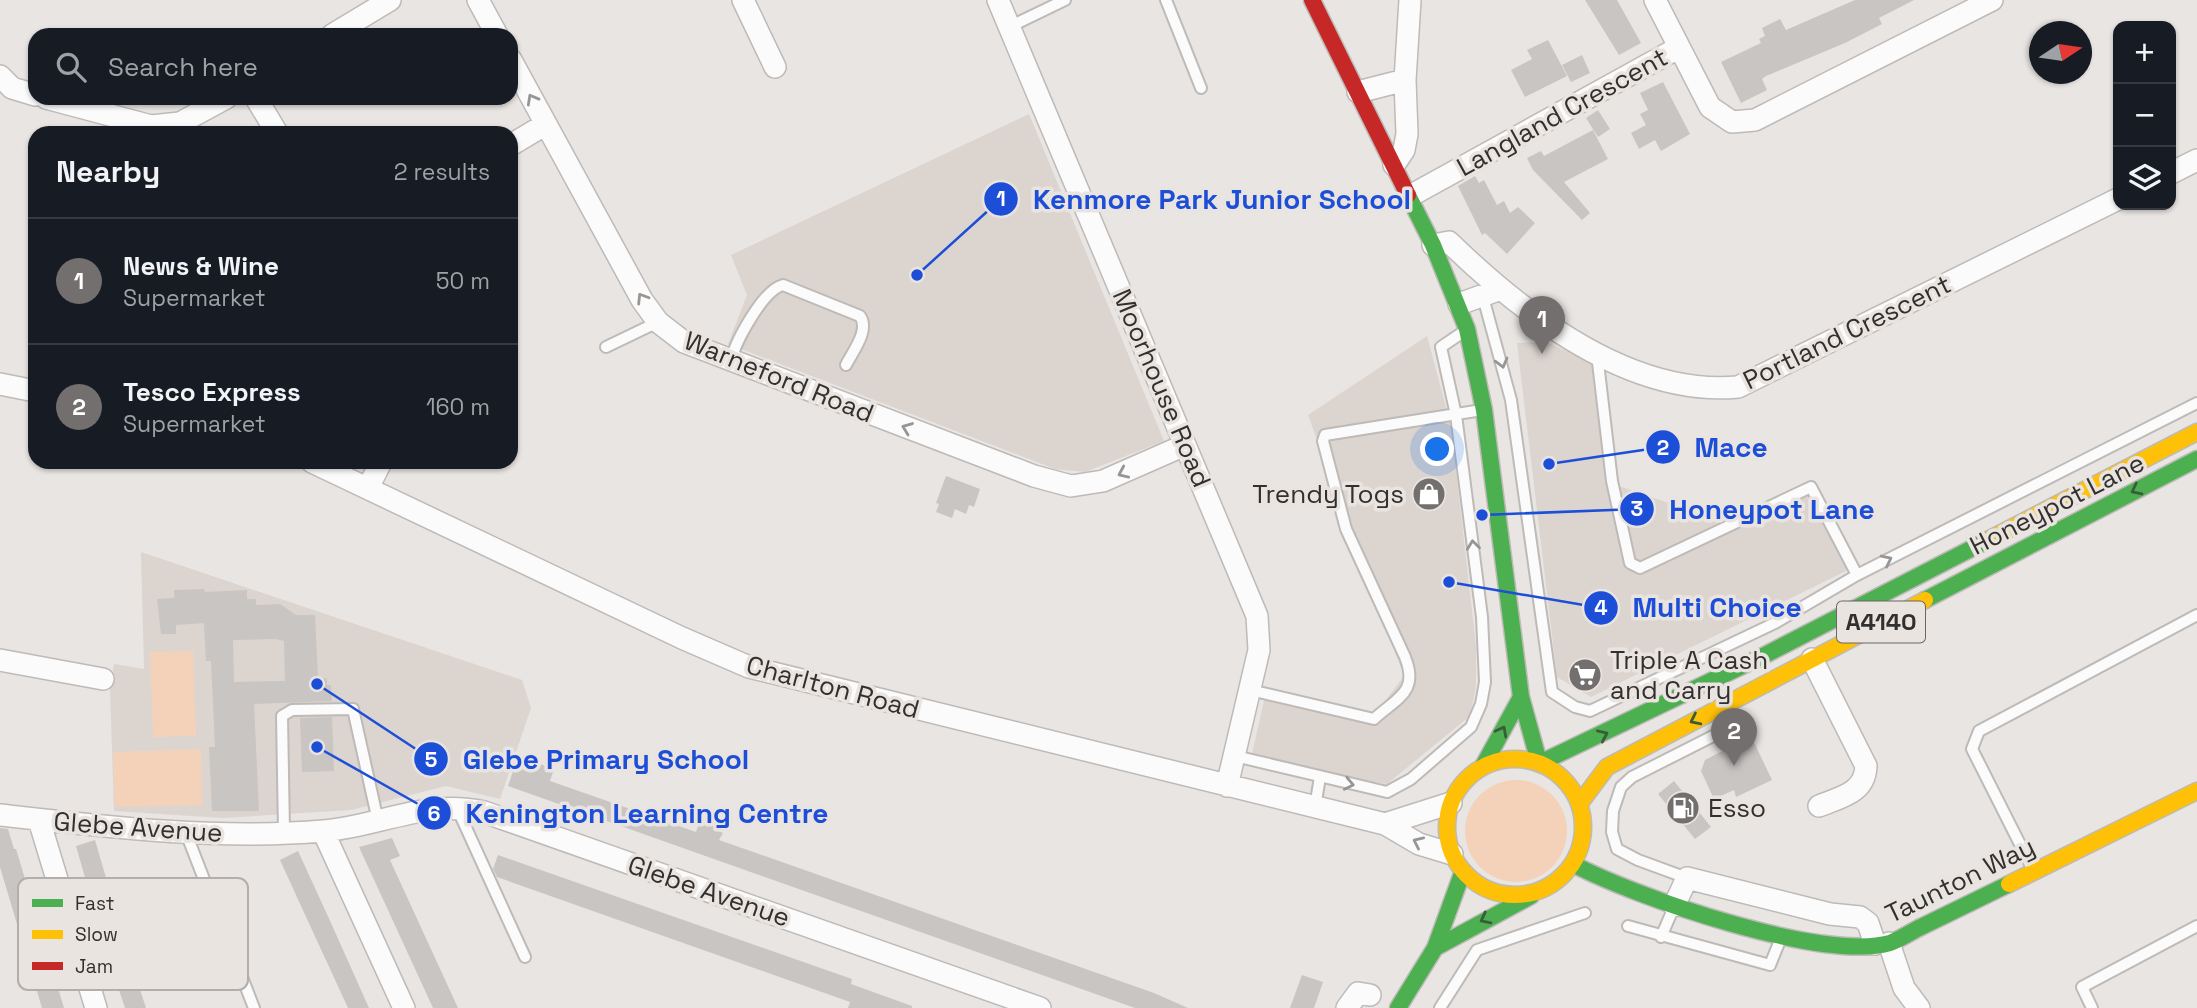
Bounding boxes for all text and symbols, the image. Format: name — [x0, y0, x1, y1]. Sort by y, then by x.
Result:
north arrow — [2029, 21, 2092, 84]
map controls — [2113, 21, 2176, 210]
button: + — [2113, 21, 2176, 84]
search box — [28, 28, 518, 105]
street label: Langland Crescent — [1451, 40, 1673, 184]
icon: search — [52, 48, 90, 86]
text: Search here — [108, 50, 258, 84]
button: − — [2113, 84, 2176, 147]
one-way arrow — [527, 94, 540, 106]
button: layers — [2113, 147, 2176, 210]
text: Nearby — [56, 152, 160, 191]
text: 2 results — [394, 157, 490, 187]
callout: Kenmore Park Junior School — [984, 174, 1425, 223]
text: Kenmore Park Junior School — [1033, 181, 1411, 217]
text: 1 — [996, 185, 1006, 212]
text: News & Wine — [123, 249, 279, 283]
text: 1 — [74, 266, 84, 296]
text: 50 m — [436, 266, 490, 296]
street label: Portland Crescent — [1737, 267, 1957, 397]
text: Supermarket — [123, 283, 265, 313]
street label: Moorhouse Road — [1105, 284, 1219, 492]
one-way arrow — [637, 293, 650, 306]
pin: 1 — [1519, 296, 1565, 354]
street label: Warneford Road — [679, 323, 879, 431]
one-way arrow — [1494, 357, 1508, 369]
text: Tesco Express — [123, 375, 301, 409]
text: 2 — [72, 392, 86, 422]
text: 160 m — [426, 392, 490, 422]
text: Supermarket — [123, 409, 265, 439]
one-way arrow — [902, 422, 914, 436]
callout: Mace — [1646, 423, 1782, 472]
text: Mace — [1694, 429, 1768, 465]
your location — [1420, 432, 1454, 466]
text: 2 — [1657, 434, 1669, 461]
street label: Honeypot Lane — [1964, 445, 2150, 563]
one-way arrow — [1118, 465, 1130, 479]
shop icon: Trendy Togs — [1410, 475, 1448, 513]
place label: Trendy Togs — [1252, 477, 1404, 511]
one-way arrow — [2131, 482, 2143, 495]
callout: Honeypot Lane — [1620, 484, 1888, 533]
text: Honeypot Lane — [1669, 491, 1875, 527]
text: 3 — [1631, 495, 1643, 522]
one-way arrow — [1465, 539, 1480, 551]
one-way arrow — [1880, 554, 1892, 568]
callout: Multi Choice — [1583, 583, 1816, 632]
text: Multi Choice — [1632, 589, 1802, 625]
text: 4 — [1594, 594, 1608, 621]
road number: A4140 — [1837, 602, 1925, 642]
place label: Triple A Cash and Carry — [1610, 643, 1768, 707]
street label: Charlton Road — [743, 648, 923, 726]
supermarket icon: Triple A Cash and Carry — [1566, 656, 1604, 694]
pin: 2 — [1711, 708, 1757, 766]
one-way arrow — [1690, 711, 1702, 725]
one-way arrow — [1494, 726, 1507, 739]
one-way arrow — [1595, 729, 1608, 743]
callout: Glebe Primary School — [414, 735, 764, 784]
text: Glebe Primary School — [463, 741, 749, 777]
text: 5 — [425, 746, 437, 773]
one-way arrow — [1343, 776, 1355, 790]
callout: Kenington Learning Centre — [416, 789, 842, 838]
fuel station icon: Esso — [1664, 789, 1702, 827]
place label: Esso — [1708, 791, 1766, 825]
text: Kenington Learning Centre — [466, 795, 828, 831]
text: 6 — [428, 800, 441, 827]
street label: Glebe Avenue — [52, 804, 224, 850]
street label: Taunton Way — [1880, 829, 2040, 931]
one-way arrow — [1412, 836, 1425, 850]
street label: Glebe Avenue — [623, 847, 795, 935]
legend — [18, 878, 248, 990]
text: Fast — [75, 891, 115, 916]
one-way arrow — [1480, 911, 1492, 925]
text: Slow — [75, 922, 118, 947]
text: Jam — [75, 954, 113, 979]

